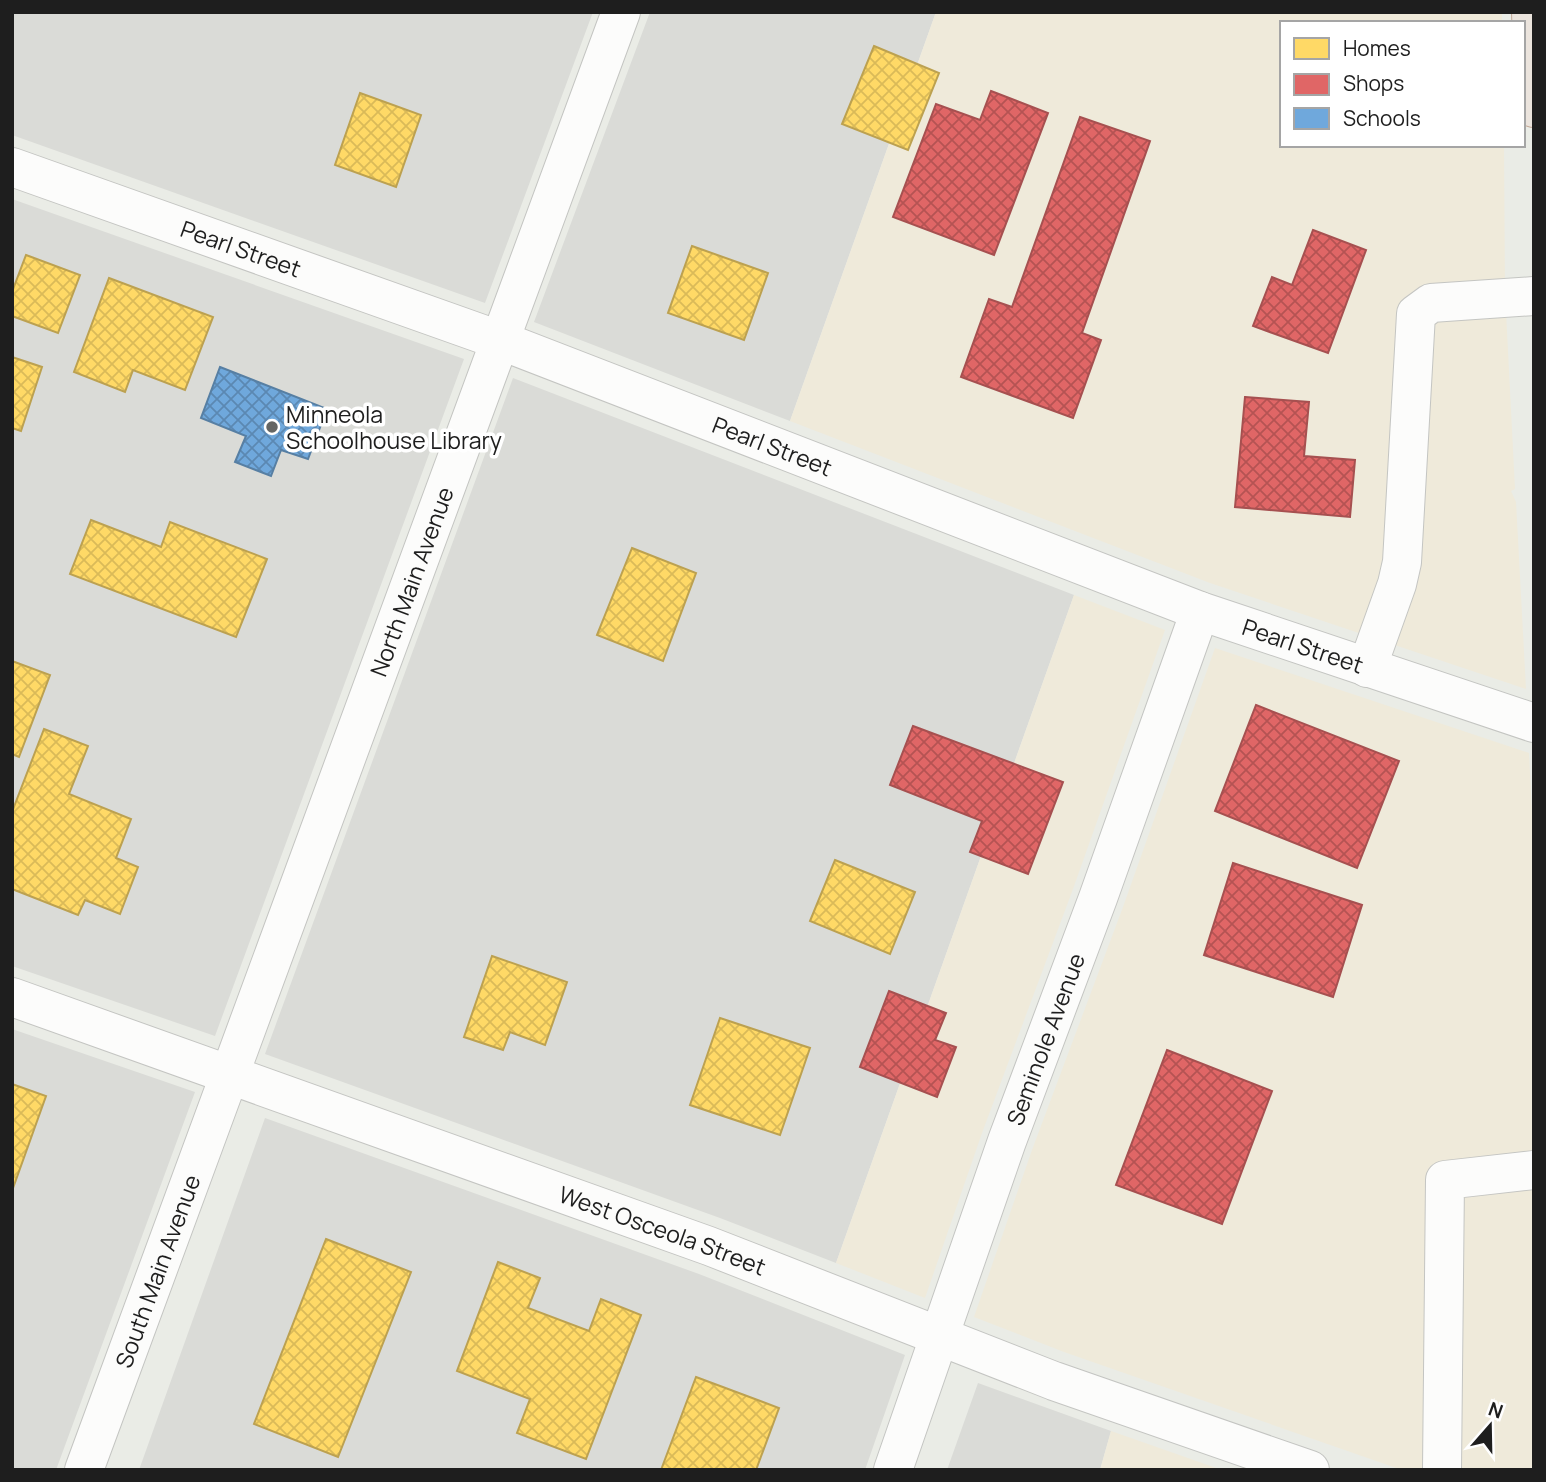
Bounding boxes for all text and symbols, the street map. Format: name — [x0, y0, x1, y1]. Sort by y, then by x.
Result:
legend — [1280, 21, 1525, 147]
text: Homes — [1343, 34, 1411, 62]
text: Shops — [1343, 69, 1404, 97]
text: Schools — [1343, 104, 1421, 132]
street label: Pearl Street — [176, 212, 306, 284]
place label: Minneola Schoolhouse Library — [286, 398, 502, 456]
street label: Pearl Street — [708, 408, 837, 483]
marker: Minneola Schoolhouse Library — [264, 419, 280, 435]
street label: North Main Avenue — [362, 482, 461, 681]
street label: Pearl Street — [1238, 610, 1368, 681]
street label: Seminole Avenue — [998, 948, 1092, 1130]
street label: South Main Avenue — [107, 1170, 207, 1372]
street label: West Osceola Street — [555, 1178, 771, 1283]
north arrow — [1455, 1391, 1525, 1461]
text: N — [1485, 1395, 1507, 1425]

